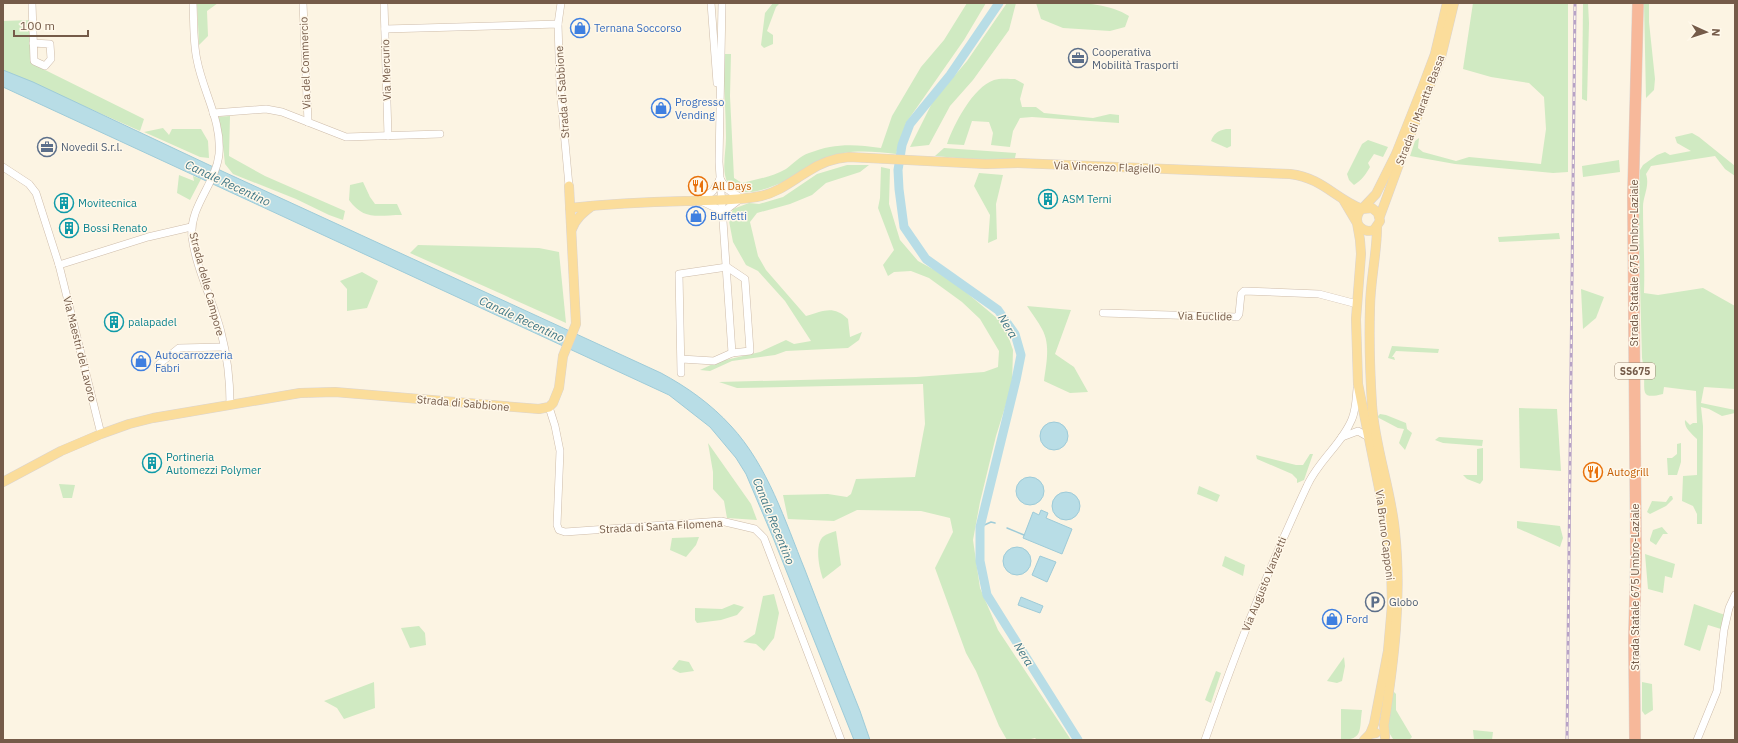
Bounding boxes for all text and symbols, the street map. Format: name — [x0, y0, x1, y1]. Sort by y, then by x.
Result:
scale bar — [14, 12, 88, 38]
north arrow — [1686, 12, 1726, 52]
street label: Via del Commercio — [296, 16, 314, 110]
shop icon: Ternana Soccorso — [569, 17, 591, 39]
text: 100 m — [20, 18, 55, 33]
place label: Ternana Soccorso — [594, 21, 682, 35]
text: N — [1709, 28, 1723, 37]
street label: Via Mercurio — [378, 39, 394, 101]
street label: Strada di Sabbione — [552, 45, 572, 139]
place label: Cooperativa Mobilità Trasporti — [1092, 45, 1179, 72]
office icon: Cooperativa Mobilità Trasporti — [1067, 47, 1089, 69]
street label: Strada di Maratta Bassa — [1392, 53, 1448, 167]
place label: Progresso Vending — [675, 95, 724, 122]
shop icon: Progresso Vending — [650, 97, 672, 119]
office icon: Novedil S.r.l. — [36, 136, 58, 158]
place label: Novedil S.r.l. — [61, 140, 123, 154]
water label: Canale Recentino — [183, 157, 273, 209]
street label: Via Vincenzo Flagiello — [1053, 158, 1161, 176]
restaurant icon: All Days — [687, 175, 709, 197]
place label: All Days — [712, 179, 752, 193]
street label: Strada Statale 675 Umbro-Laziale — [1627, 179, 1641, 347]
building icon: ASM Terni — [1037, 188, 1059, 210]
building icon: Movitecnica — [53, 192, 75, 214]
place label: ASM Terni — [1062, 192, 1112, 206]
place label: Movitecnica — [78, 196, 137, 210]
shop icon: Buffetti — [685, 205, 707, 227]
place label: Buffetti — [710, 209, 747, 223]
building icon: Bossi Renato — [58, 217, 80, 239]
place label: Bossi Renato — [83, 221, 147, 235]
street label: Strada delle Campore — [186, 231, 228, 337]
water label: Canale Recentino — [477, 293, 567, 345]
street label: Via Maestri del Lavoro — [60, 295, 100, 403]
street label: Via Euclide — [1178, 309, 1232, 323]
building icon: palapadel — [103, 311, 125, 333]
water label: Nera — [995, 311, 1021, 341]
place label: palapadel — [128, 315, 177, 329]
place label: Autocarrozzeria Fabri — [155, 348, 233, 375]
shop icon: Autocarrozzeria Fabri — [130, 350, 152, 372]
road number: SS675 — [1615, 363, 1655, 379]
street label: Strada di Sabbione — [416, 392, 510, 414]
place label: Portineria Automezzi Polymer — [166, 450, 261, 477]
building icon: Portineria Automezzi Polymer — [141, 452, 163, 474]
restaurant icon: Autogrill — [1582, 461, 1604, 483]
place label: Autogrill — [1607, 465, 1649, 479]
water label: Canale Recentino — [750, 475, 798, 567]
street label: Via Bruno Capponi — [1373, 489, 1397, 581]
street label: Strada Statale 675 Umbro-Laziale — [1628, 503, 1642, 671]
street label: Strada di Santa Filomena — [599, 516, 723, 536]
street label: Via Augusto Vanzetti — [1239, 535, 1289, 633]
parking icon: Globo — [1364, 591, 1386, 613]
place label: Globo — [1389, 595, 1418, 609]
shop icon: Ford — [1321, 608, 1343, 630]
place label: Ford — [1346, 612, 1368, 626]
water label: Nera — [1011, 639, 1037, 669]

